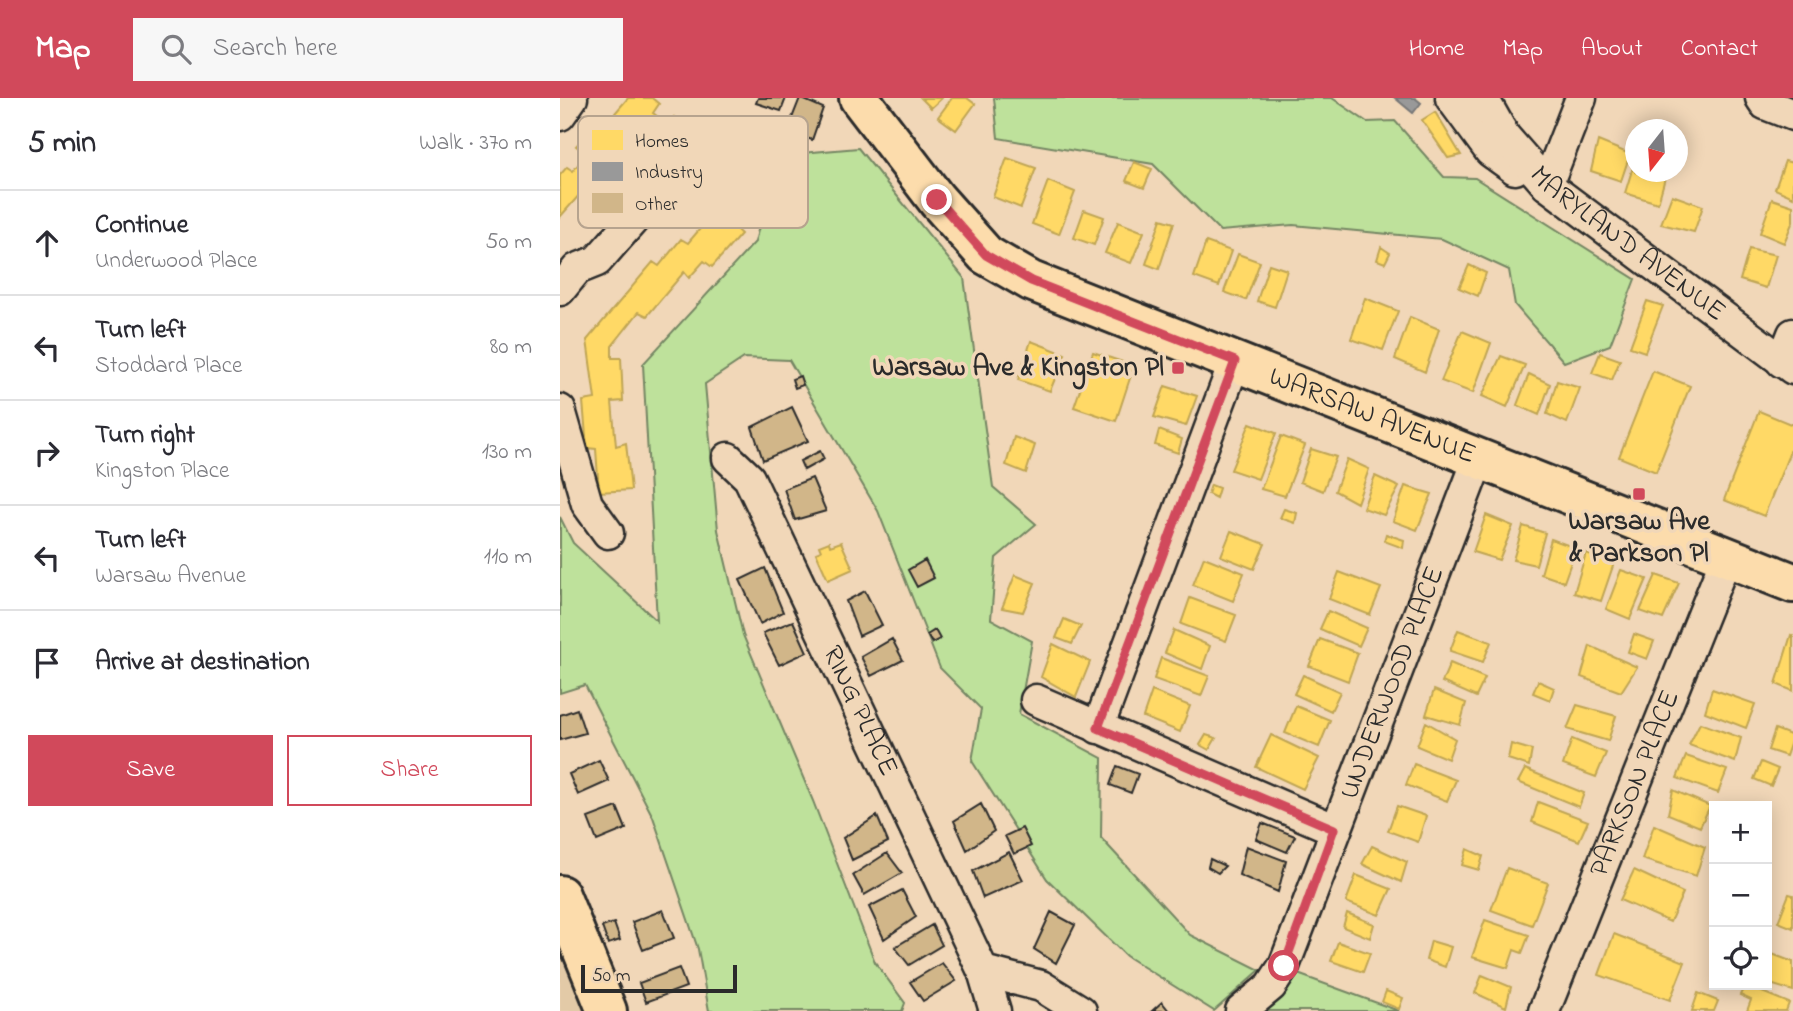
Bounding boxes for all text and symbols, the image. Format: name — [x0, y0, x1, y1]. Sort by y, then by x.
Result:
search box — [133, 18, 623, 81]
text: Map — [35, 25, 91, 73]
icon: search — [157, 30, 195, 68]
text: Search here — [213, 30, 337, 68]
text: Home — [1409, 32, 1465, 67]
text: Map — [1503, 32, 1543, 67]
text: About — [1581, 32, 1643, 67]
text: Contact — [1681, 32, 1758, 67]
legend — [578, 116, 808, 228]
north arrow — [1625, 119, 1688, 182]
text: 5 min — [28, 122, 96, 166]
text: Walk · 370 m — [419, 127, 532, 160]
text: Homes — [635, 129, 689, 156]
street label: MARYLAND AVENUE — [1519, 157, 1734, 332]
text: Industry — [635, 160, 703, 188]
route end — [921, 184, 952, 215]
text: Other — [635, 192, 677, 219]
text: Continue — [95, 207, 188, 245]
icon: ahead — [28, 224, 66, 262]
text: 50 m — [485, 226, 532, 259]
text: Underwood Place — [95, 245, 257, 278]
text: Turn left — [95, 312, 186, 350]
icon: left — [28, 329, 66, 367]
text: 80 m — [490, 331, 532, 364]
place label: Warsaw Ave & Kingston Pl — [872, 348, 1164, 390]
text: Stoddard Place — [95, 350, 242, 383]
street label: WARSAW AVENUE — [1263, 357, 1482, 476]
marker: Warsaw Ave & Kingston Pl — [1170, 360, 1186, 376]
text: Turn right — [95, 417, 195, 455]
icon: right — [28, 434, 66, 472]
text: 130 m — [482, 436, 532, 469]
text: Kingston Place — [95, 455, 229, 488]
marker: Warsaw Ave & Parkson Pl — [1631, 486, 1647, 502]
place label: Warsaw Ave & Parkson Pl — [1568, 502, 1711, 575]
text: Turn left — [95, 522, 186, 560]
icon: left — [28, 539, 66, 577]
text: 110 m — [484, 541, 532, 574]
text: Warsaw Avenue — [95, 560, 246, 593]
street label: UNDERWOOD PLACE — [1329, 561, 1456, 805]
street label: RING PLACE — [811, 639, 908, 783]
icon: arrive — [28, 644, 66, 682]
text: Arrive at destination — [95, 644, 310, 682]
street label: PARKSON PLACE — [1579, 684, 1691, 883]
button: Save — [28, 735, 273, 806]
button: Share — [287, 735, 532, 806]
map controls — [1709, 801, 1772, 990]
button: + — [1709, 801, 1772, 864]
button: − — [1709, 864, 1772, 927]
button: locate — [1709, 927, 1772, 990]
route start — [1268, 950, 1299, 981]
scale bar — [581, 962, 737, 994]
text: 50 m — [592, 963, 631, 990]

